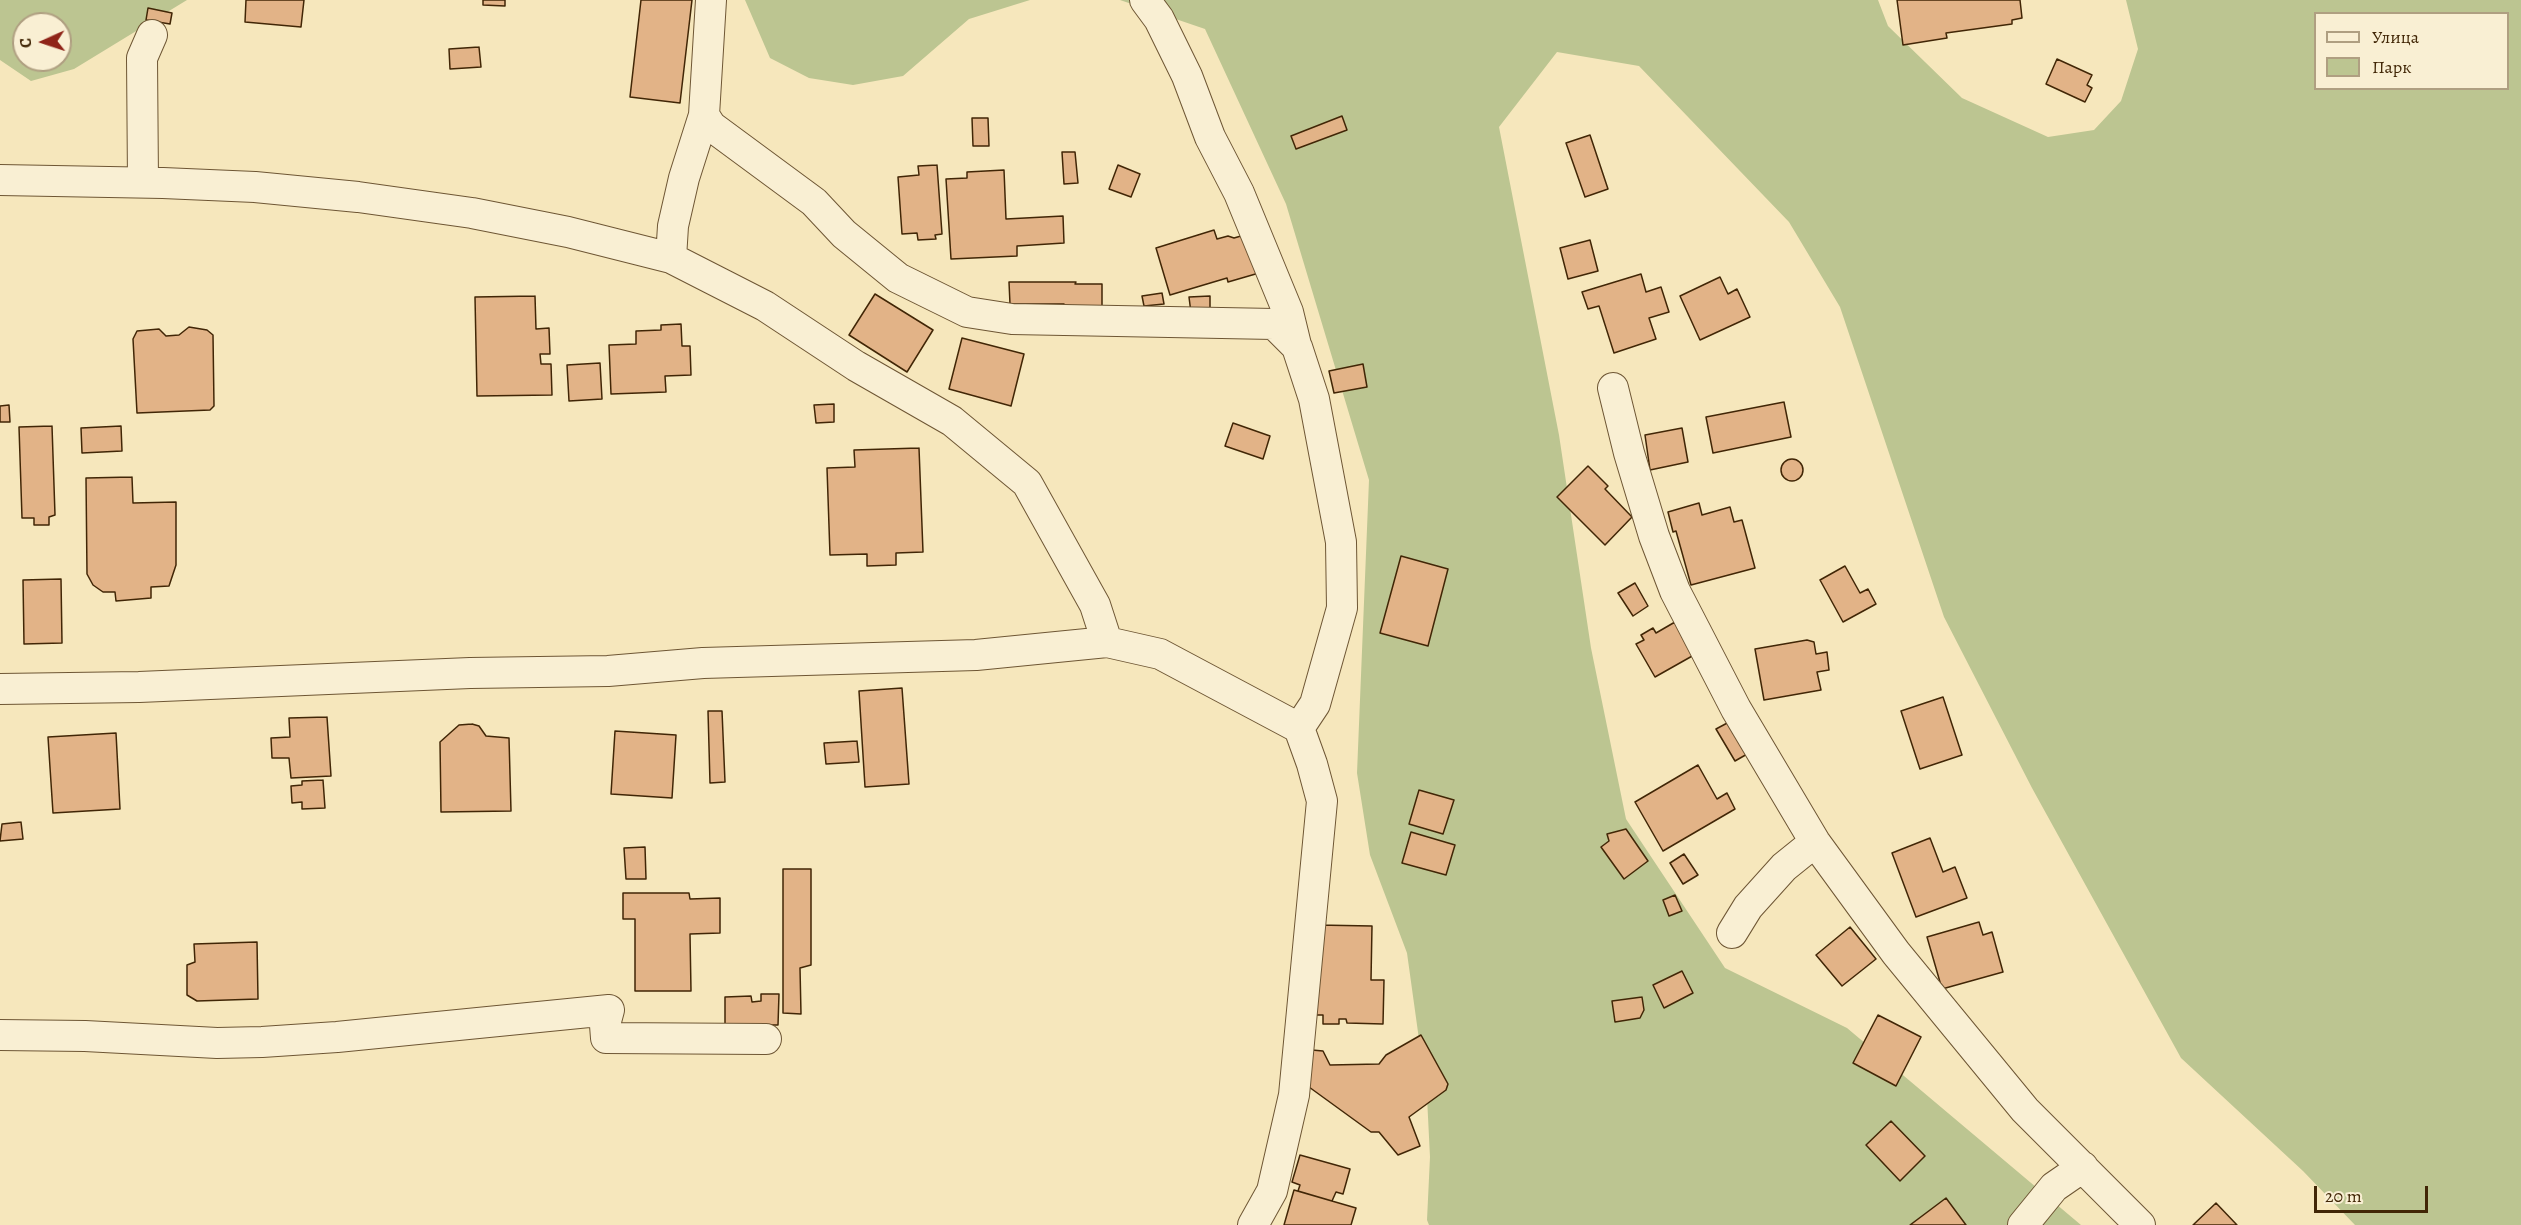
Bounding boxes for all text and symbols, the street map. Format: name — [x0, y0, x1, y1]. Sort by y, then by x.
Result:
north arrow — [12, 12, 72, 72]
legend — [2314, 12, 2509, 90]
text: Улица — [2372, 25, 2419, 49]
text: С — [15, 37, 37, 48]
text: Парк — [2372, 55, 2412, 79]
scale bar — [2317, 1174, 2431, 1212]
text: 20 m — [2325, 1184, 2362, 1208]

